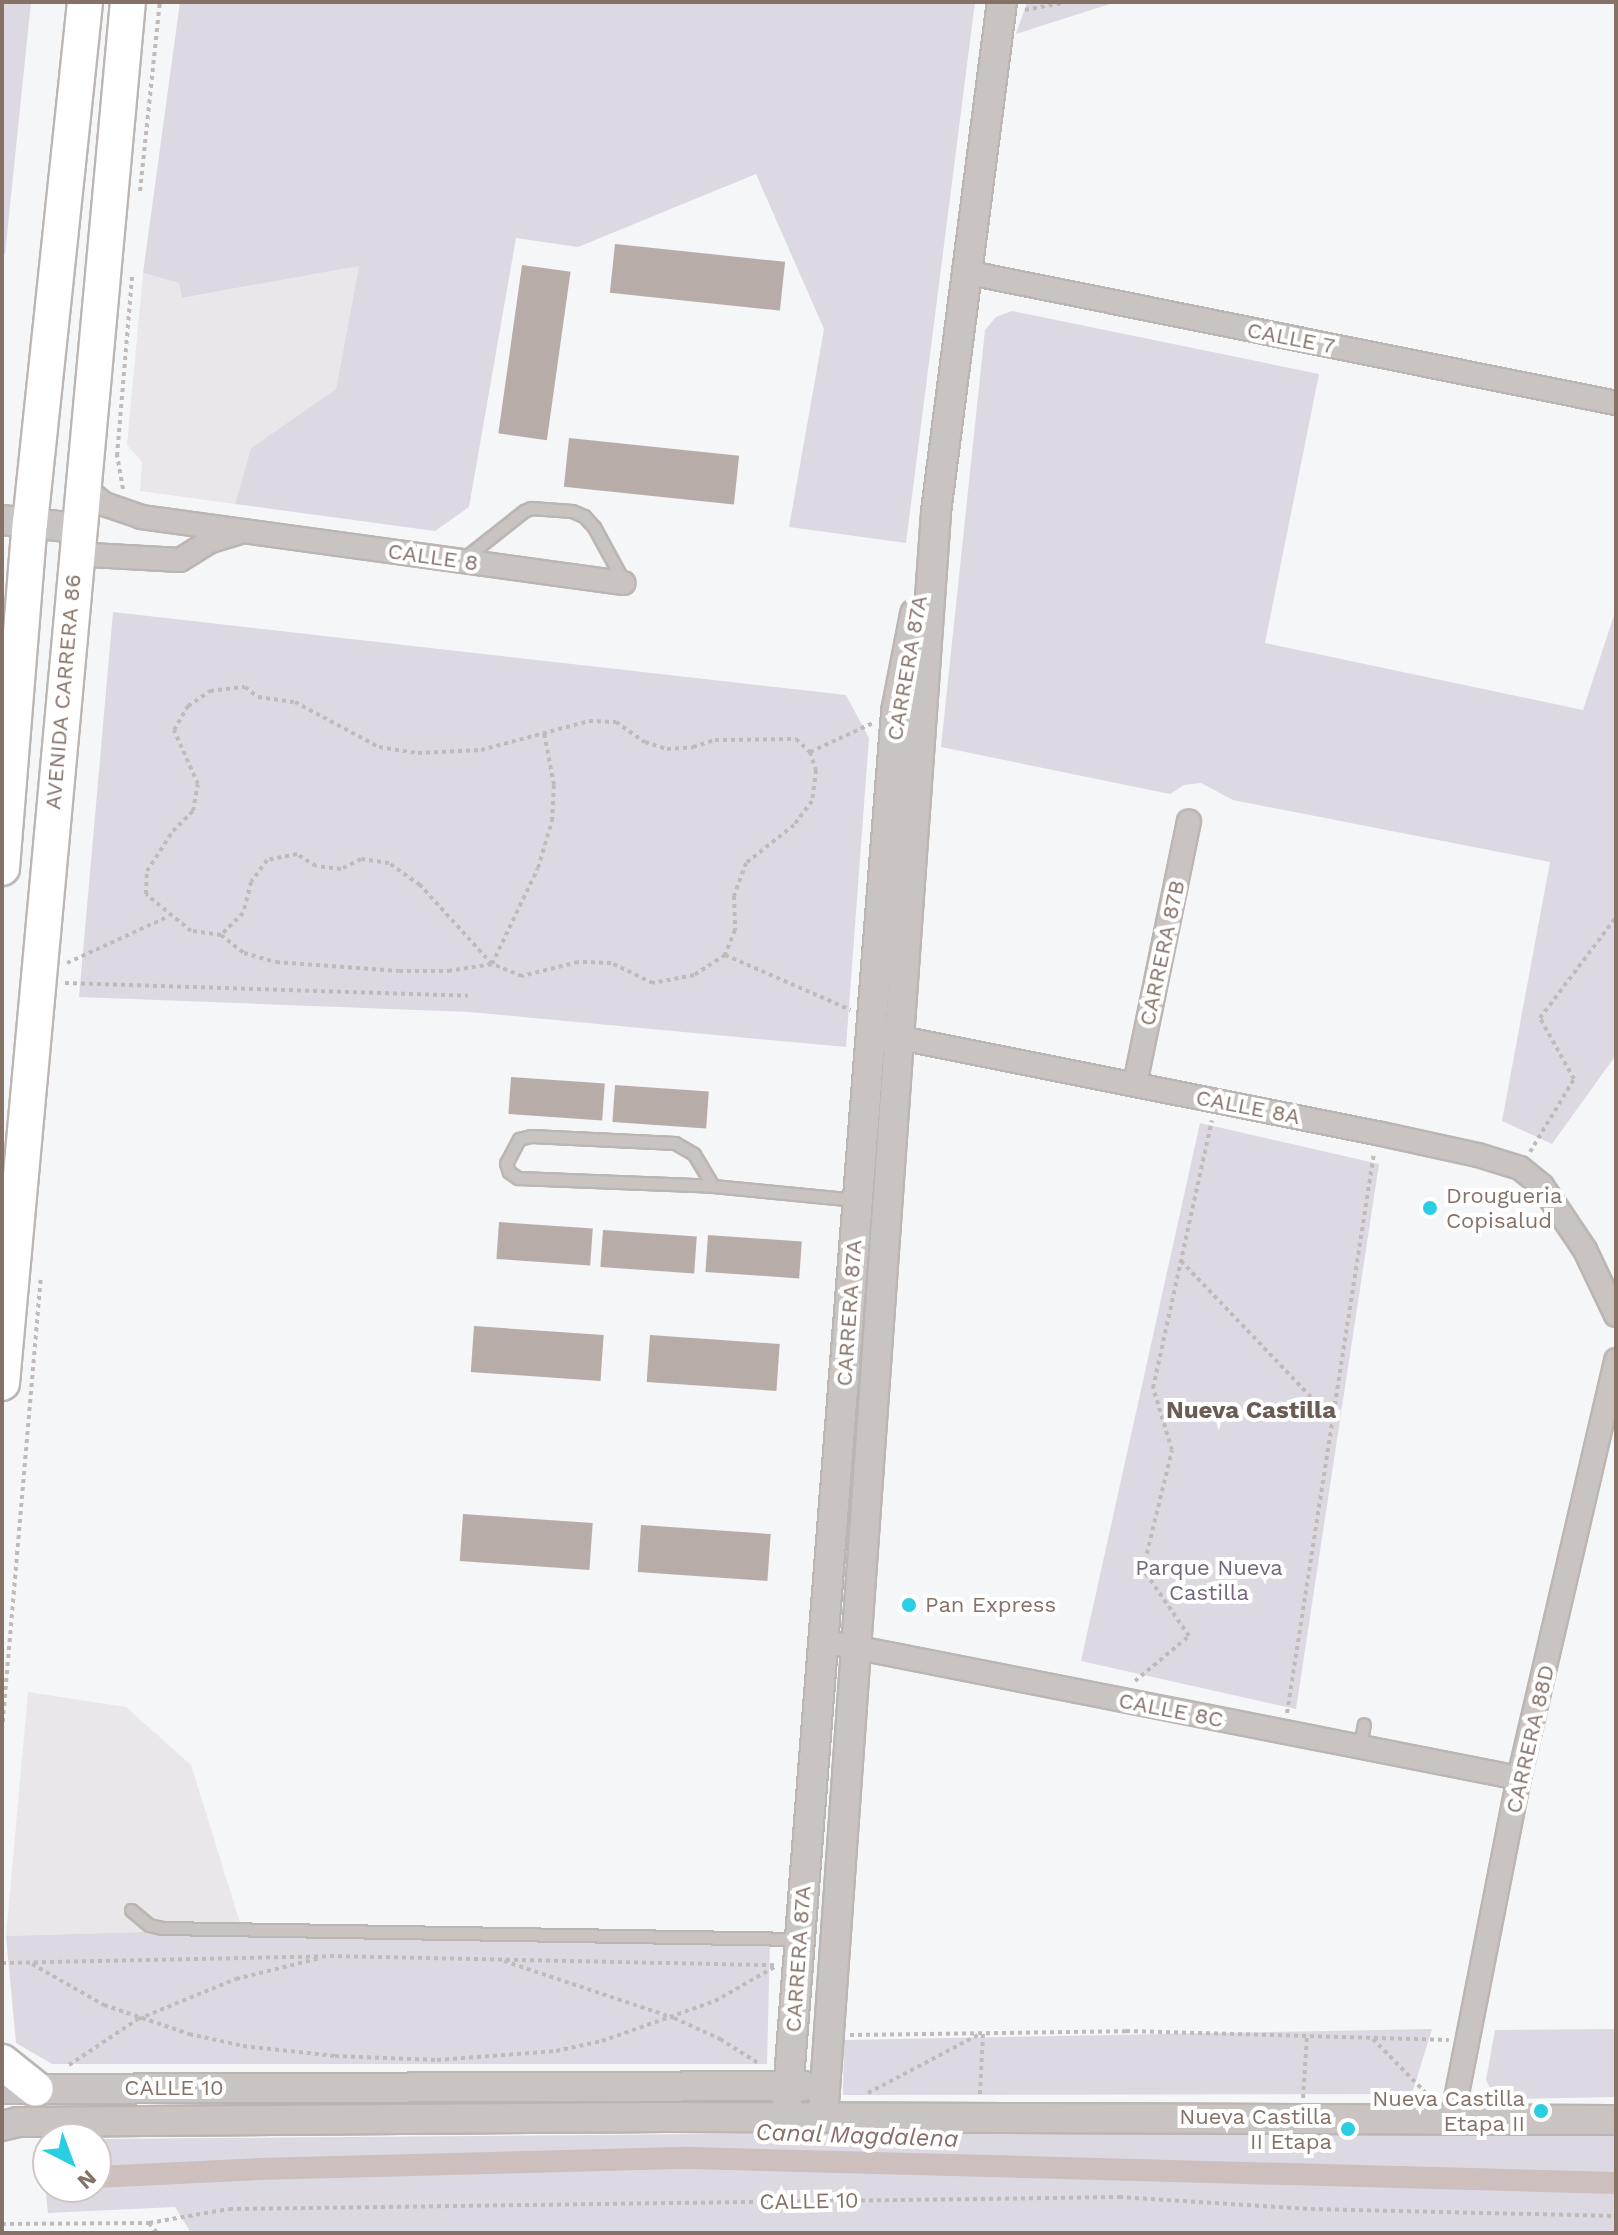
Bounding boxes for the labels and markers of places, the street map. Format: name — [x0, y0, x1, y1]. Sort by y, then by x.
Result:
place label: Drougueria Copisalud — [1446, 1182, 1562, 1234]
marker: Drougueria Copisalud — [1421, 1199, 1439, 1217]
place label: Pan Express — [925, 1592, 1056, 1618]
marker: Pan Express — [900, 1596, 918, 1614]
place label: Nueva Castilla Etapa II — [1372, 2085, 1525, 2136]
marker: Nueva Castilla Etapa II — [1532, 2102, 1550, 2120]
place label: Nueva Castilla II Etapa — [1179, 2103, 1332, 2154]
marker: Nueva Castilla II Etapa — [1339, 2120, 1357, 2138]

